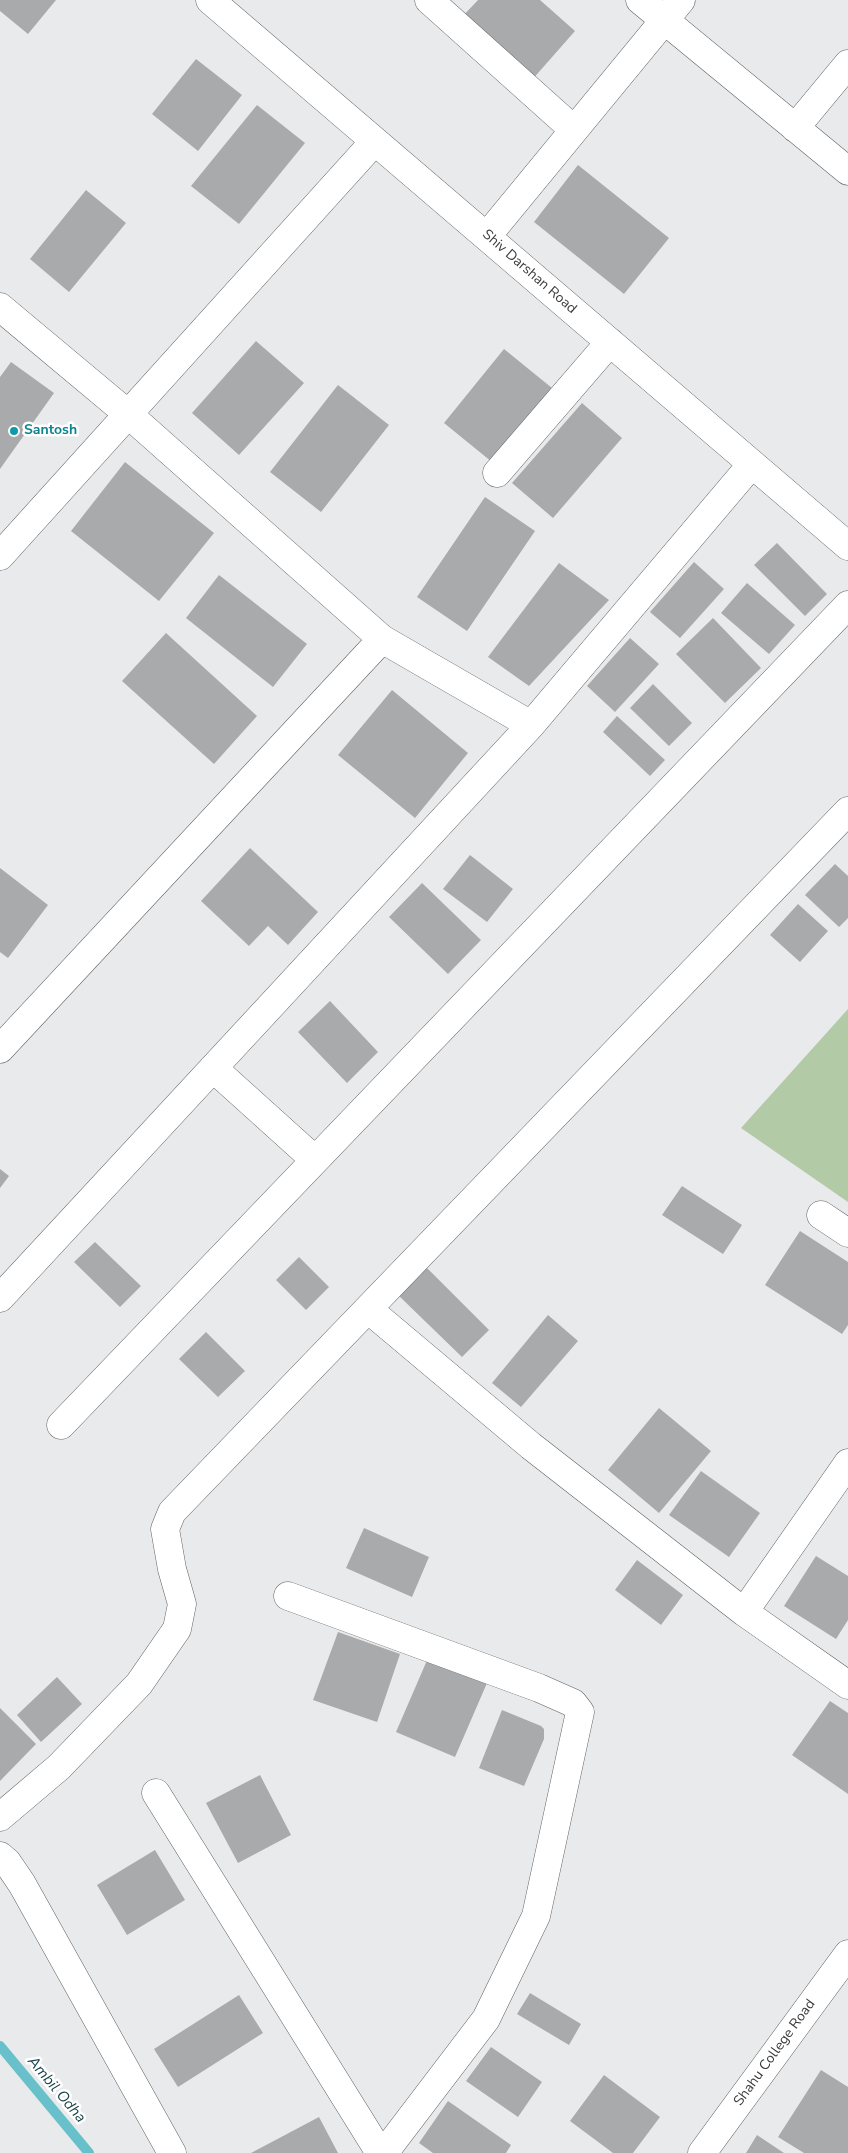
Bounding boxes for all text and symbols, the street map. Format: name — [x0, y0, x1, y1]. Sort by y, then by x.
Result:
street label: Shiv Darshan Road — [478, 226, 580, 318]
place label: Santosh — [24, 423, 77, 439]
marker: Santosh — [8, 425, 20, 437]
street label: Shahu College Road — [731, 1996, 819, 2110]
water label: Ambil Odha — [23, 2053, 89, 2127]

